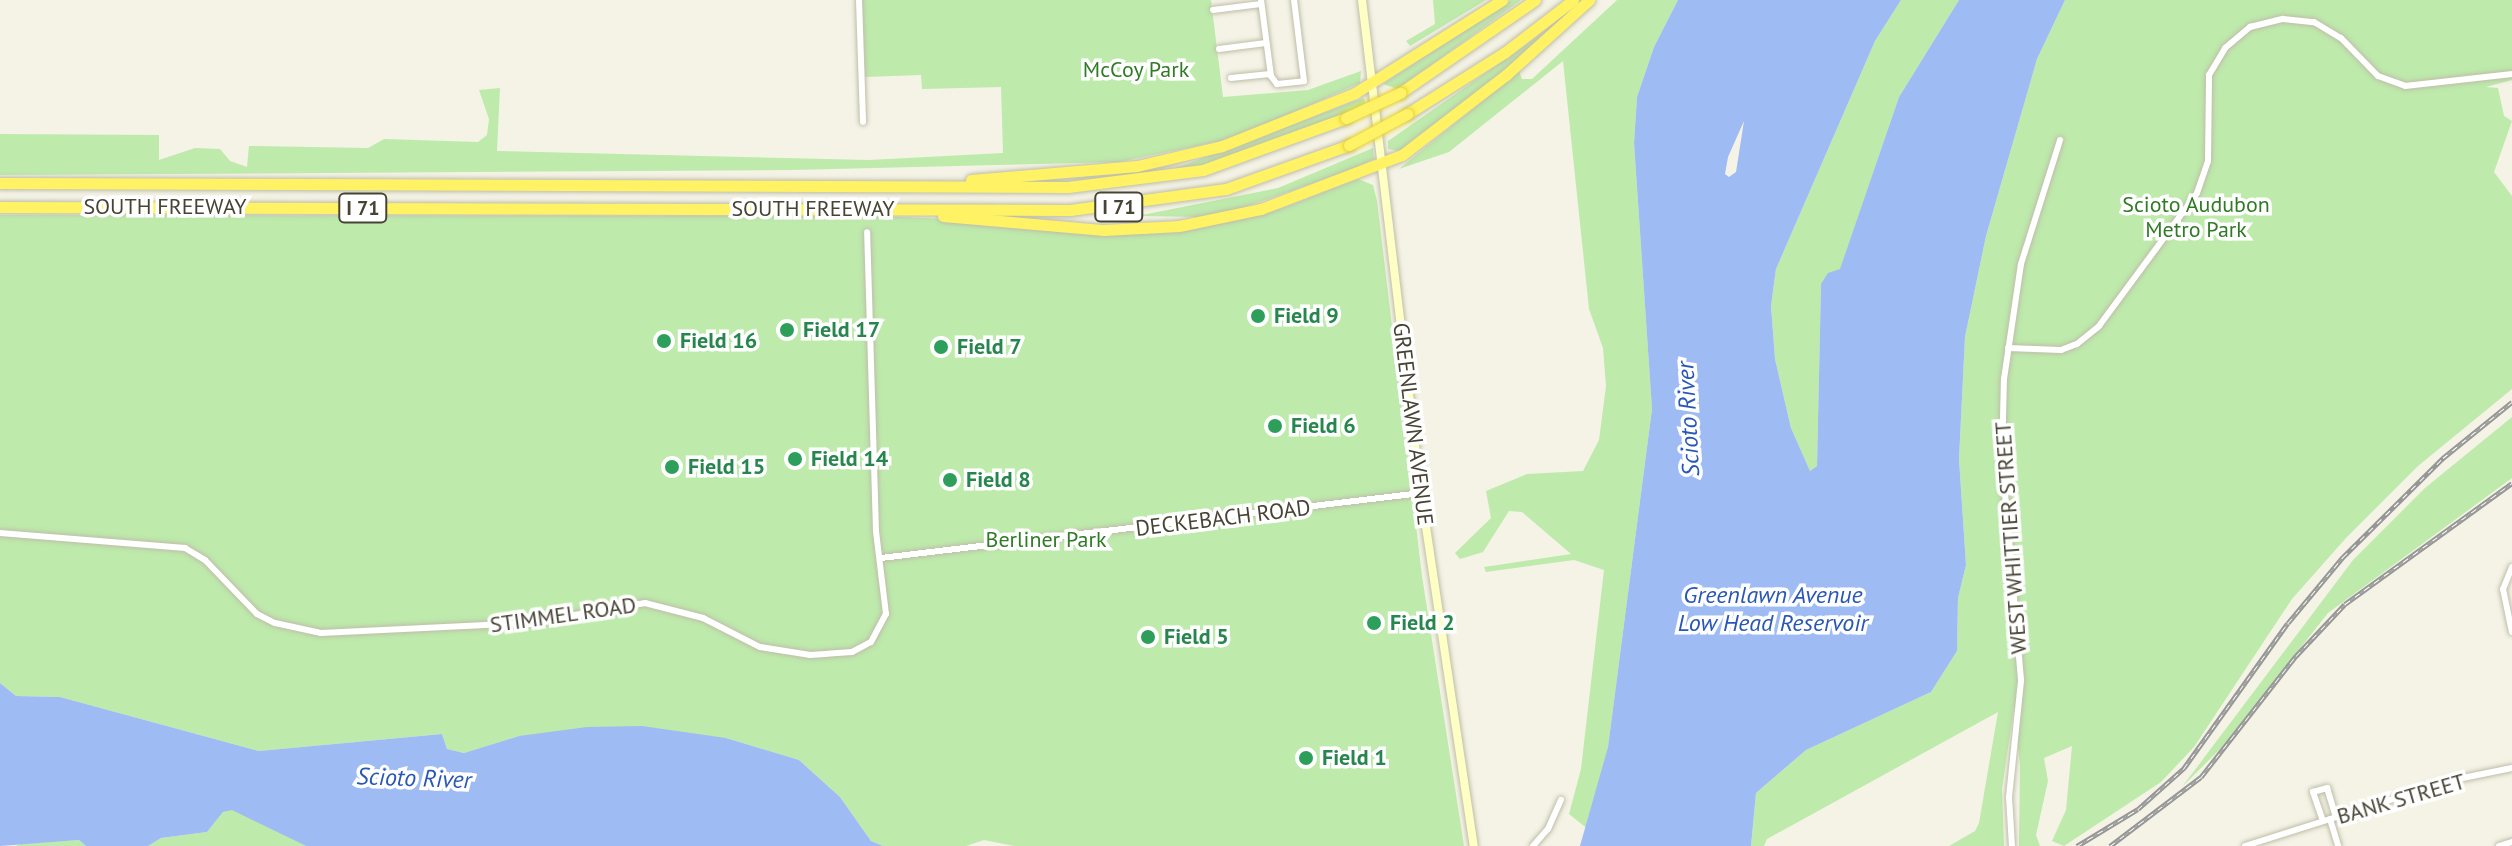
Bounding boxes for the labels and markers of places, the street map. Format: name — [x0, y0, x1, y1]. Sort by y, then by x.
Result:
place label: Field 9 — [1274, 303, 1339, 329]
marker: Field 9 — [1249, 307, 1267, 325]
place label: Field 17 — [803, 317, 880, 343]
marker: Field 17 — [778, 321, 796, 339]
place label: Field 16 — [680, 328, 757, 354]
marker: Field 16 — [655, 332, 673, 350]
place label: Field 7 — [957, 334, 1022, 360]
marker: Field 7 — [932, 338, 950, 356]
place label: Field 6 — [1291, 413, 1356, 439]
marker: Field 6 — [1266, 417, 1284, 435]
place label: Field 14 — [811, 446, 888, 472]
marker: Field 14 — [786, 450, 804, 468]
place label: Field 15 — [688, 454, 765, 480]
marker: Field 15 — [663, 458, 681, 476]
place label: Field 8 — [966, 467, 1031, 493]
marker: Field 8 — [941, 471, 959, 489]
place label: Field 2 — [1390, 610, 1455, 636]
marker: Field 2 — [1365, 614, 1383, 632]
place label: Field 5 — [1164, 624, 1229, 650]
marker: Field 5 — [1139, 628, 1157, 646]
place label: Field 1 — [1322, 745, 1387, 771]
marker: Field 1 — [1297, 749, 1315, 767]

